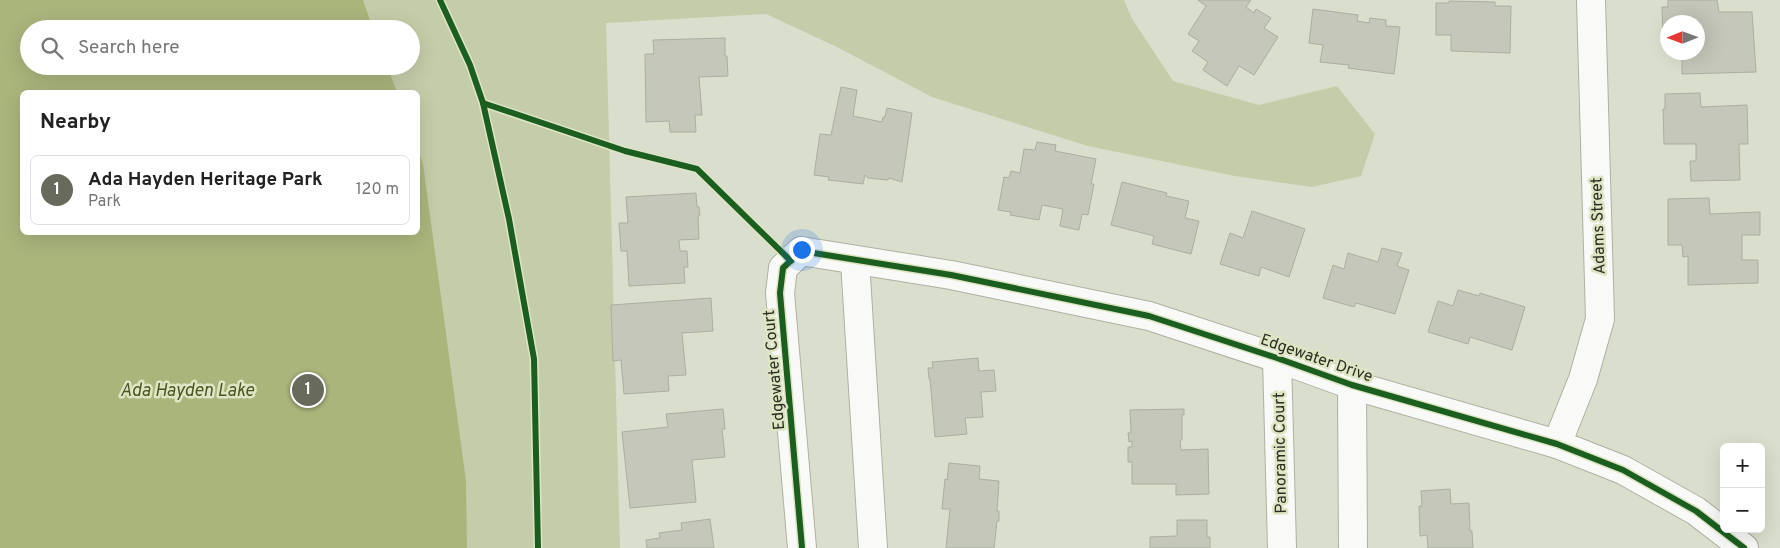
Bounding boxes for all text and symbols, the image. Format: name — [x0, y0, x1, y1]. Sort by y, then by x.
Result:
north arrow — [1660, 15, 1705, 60]
search box — [20, 20, 420, 75]
icon: search — [38, 34, 66, 62]
text: Search here — [78, 36, 180, 60]
text: Nearby — [40, 109, 111, 136]
text: Ada Hayden Heritage Park — [88, 168, 323, 192]
street label: Adams Street — [1587, 177, 1611, 275]
text: 1 — [54, 180, 60, 200]
text: 120 m — [356, 180, 399, 200]
text: Park — [88, 192, 121, 212]
your location — [789, 237, 815, 263]
street label: Edgewater Court — [760, 309, 790, 431]
street label: Edgewater Drive — [1258, 330, 1375, 387]
pin: 1 — [292, 371, 324, 409]
water label: Ada Hayden Lake — [120, 380, 255, 403]
street label: Panoramic Court — [1270, 392, 1292, 514]
map controls — [1720, 443, 1765, 533]
button: + — [1720, 443, 1765, 488]
button: − — [1720, 488, 1765, 533]

